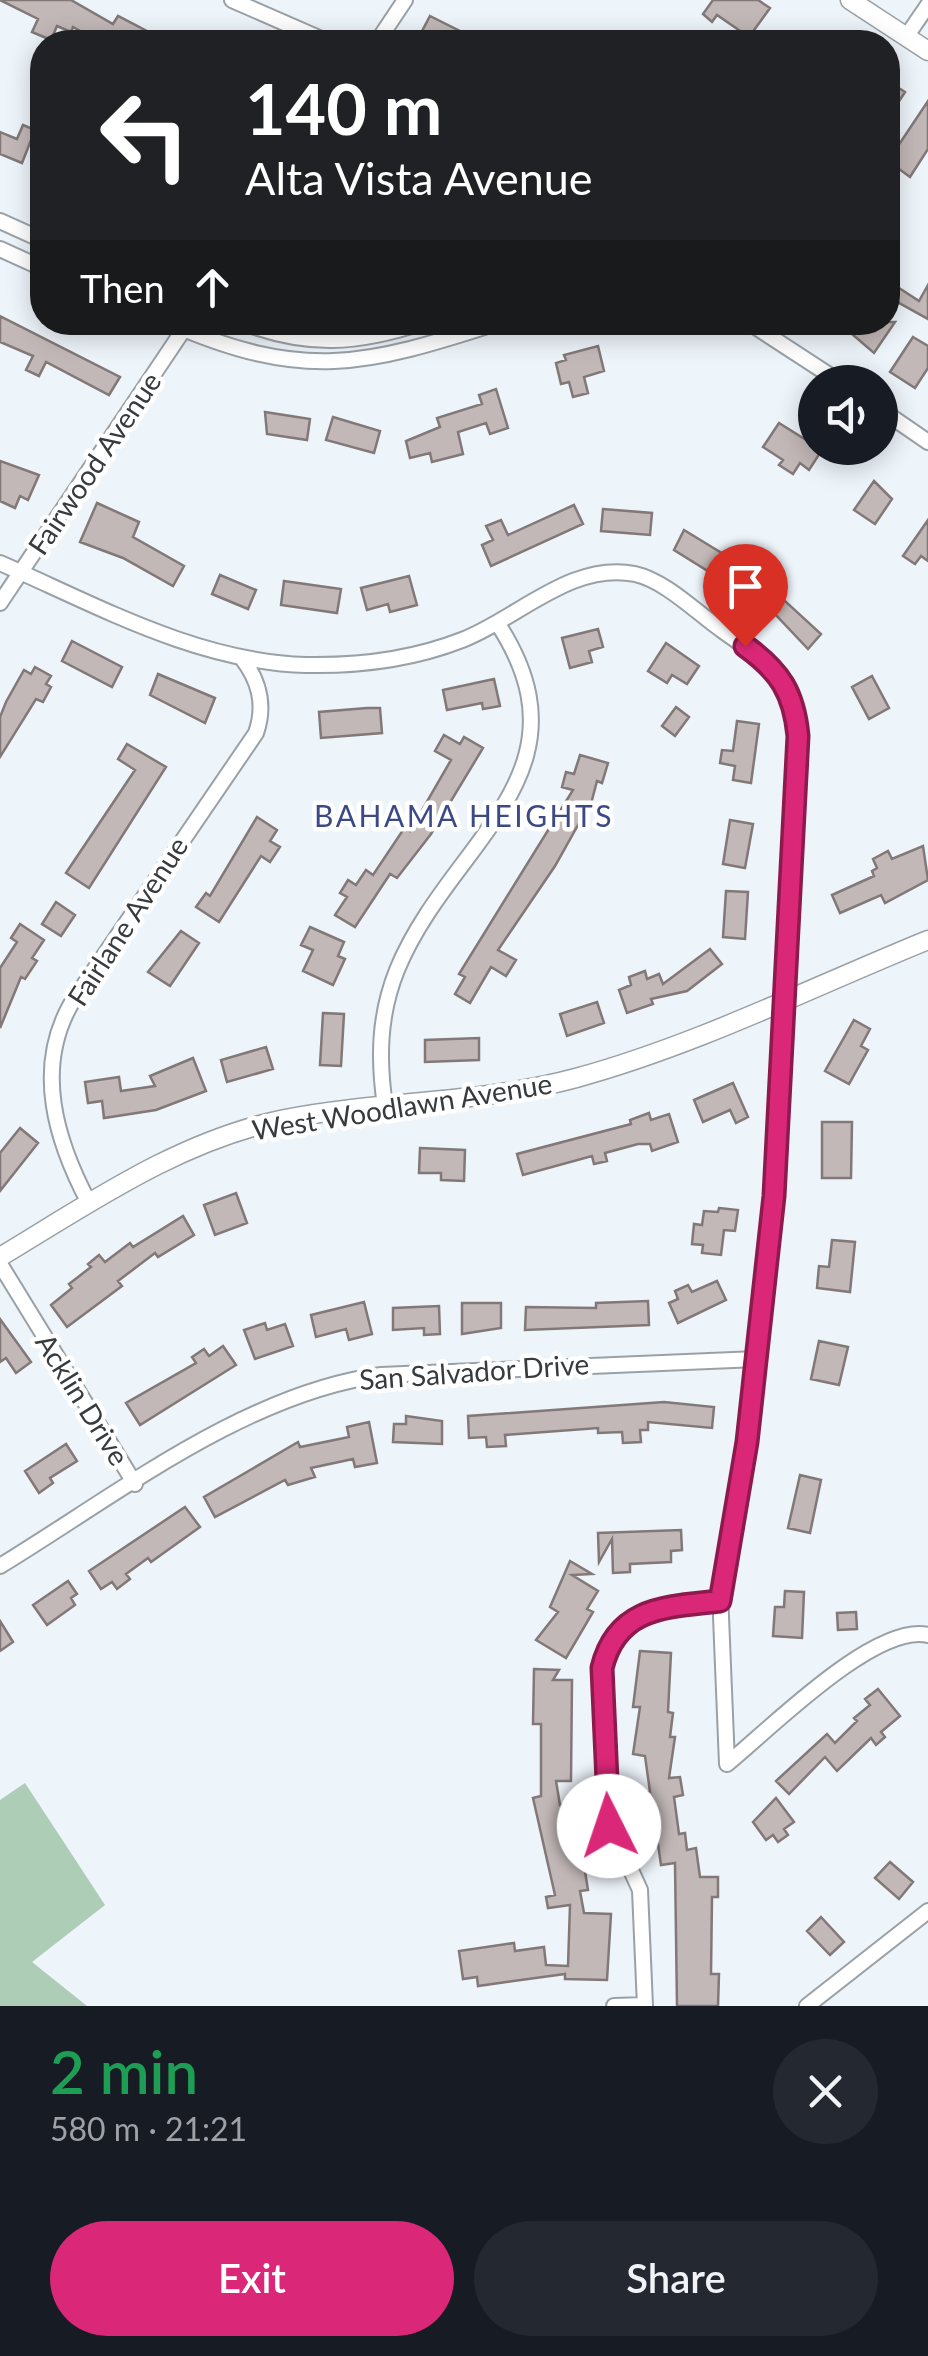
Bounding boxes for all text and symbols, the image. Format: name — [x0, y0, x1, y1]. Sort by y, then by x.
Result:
text: 140 m — [245, 66, 442, 150]
icon: left — [80, 70, 210, 200]
text: Alta Vista Avenue — [245, 151, 593, 205]
icon: ahead — [185, 260, 240, 315]
text: Then — [80, 265, 165, 311]
street label: Fairwood Avenue — [20, 365, 168, 561]
map controls — [798, 365, 898, 465]
button: sound — [798, 365, 898, 465]
pin — [703, 544, 788, 647]
icon: arrive — [718, 559, 773, 614]
district label: BAHAMA HEIGHTS — [314, 797, 614, 833]
street label: Fairlane Avenue — [60, 830, 194, 1012]
street label: West Woodlawn Avenue — [250, 1066, 554, 1146]
street label: Acklin Drive — [29, 1327, 137, 1471]
street label: San Salvador Drive — [358, 1346, 590, 1396]
position arrow — [557, 1774, 661, 1878]
text: 2 min — [50, 2035, 198, 2107]
button: close — [773, 2039, 878, 2144]
text: 580 m · 21:21 — [50, 2109, 247, 2148]
button: Exit — [50, 2221, 454, 2336]
button: Share — [474, 2221, 878, 2336]

